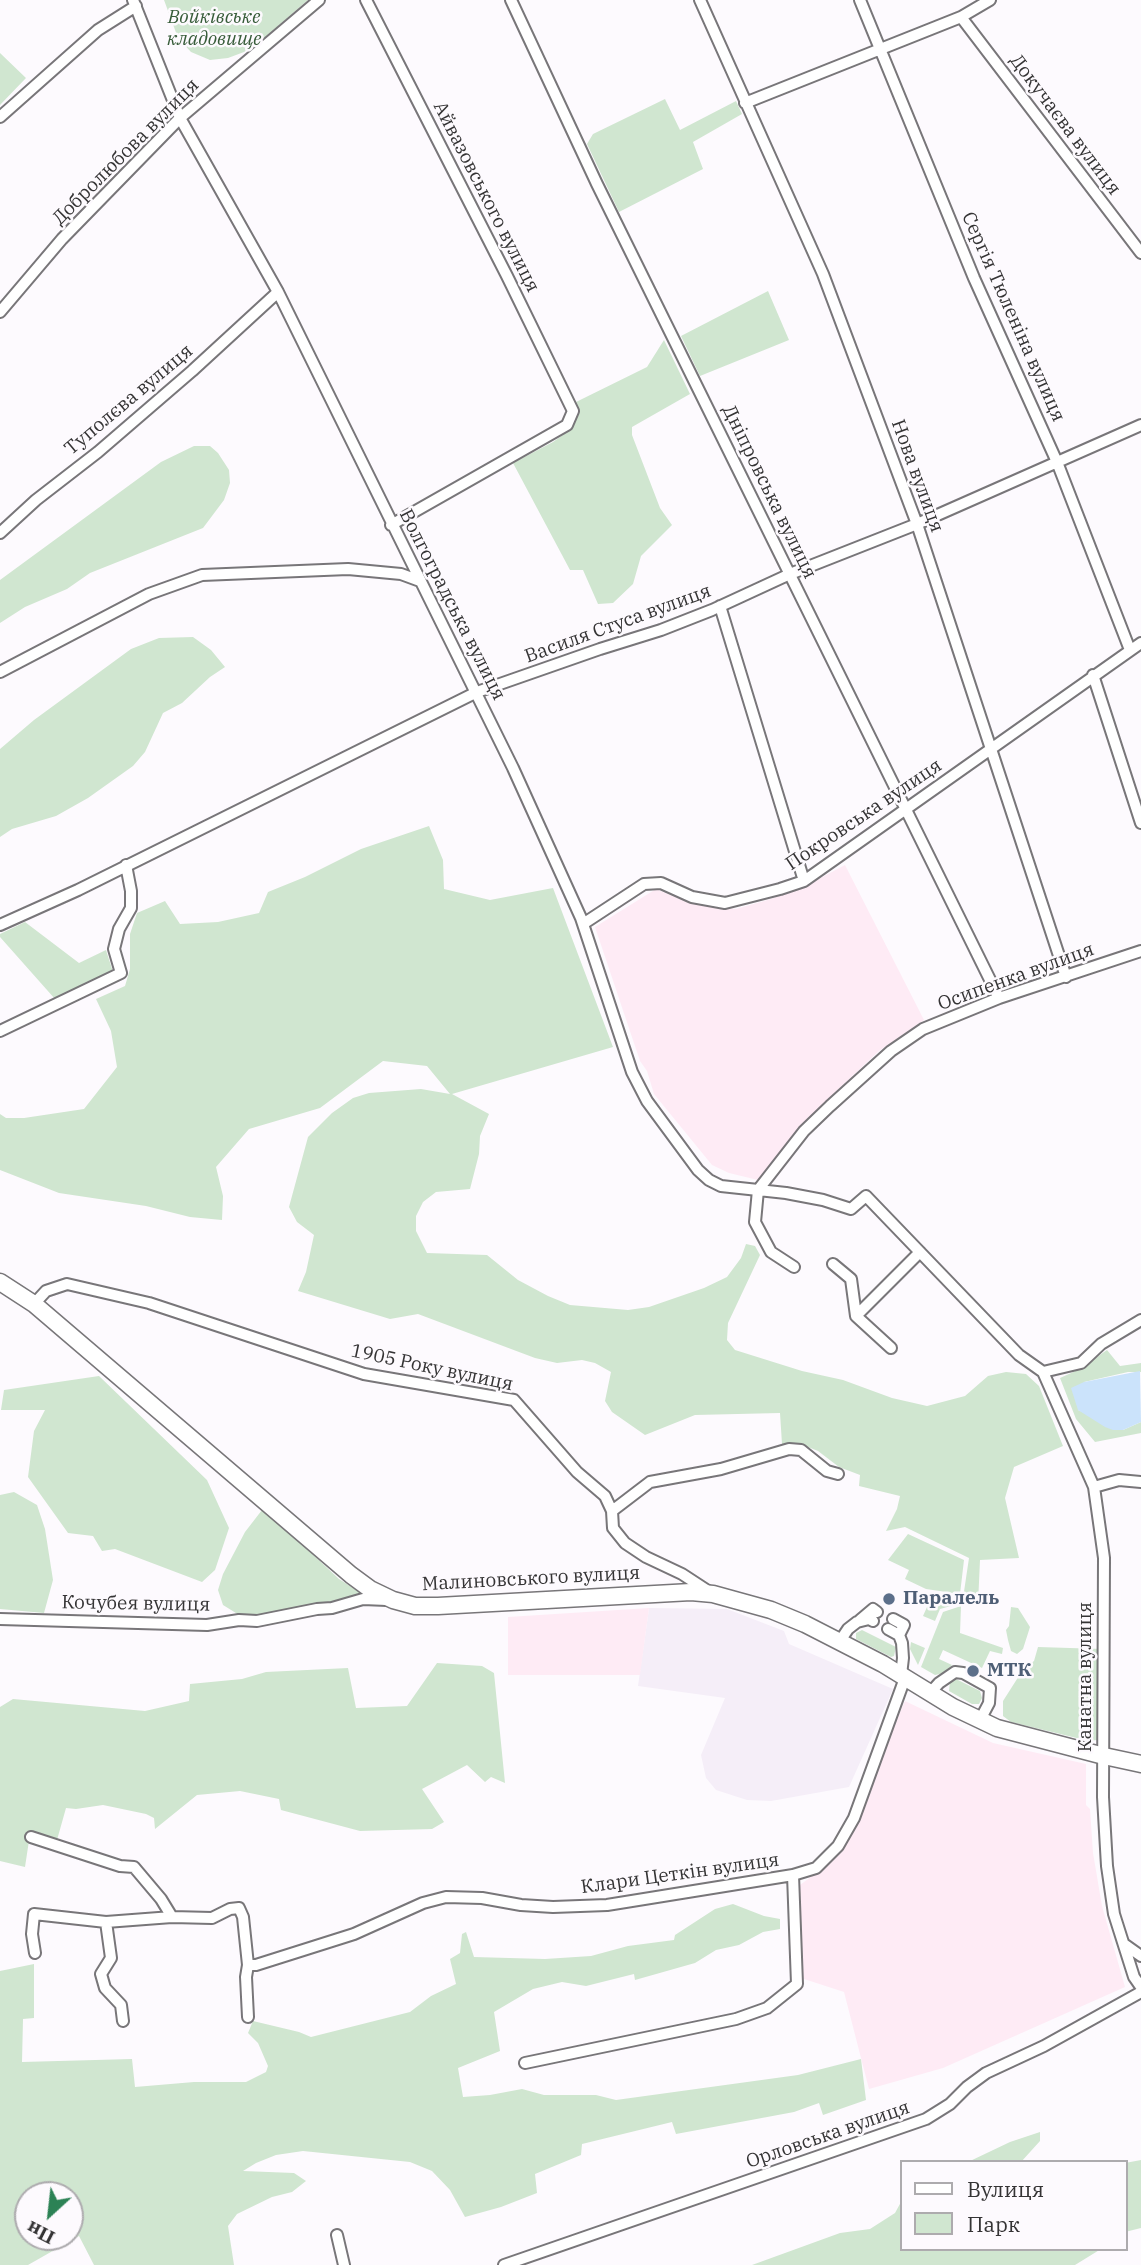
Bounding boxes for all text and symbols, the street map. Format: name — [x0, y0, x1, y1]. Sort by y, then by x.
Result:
park label: Войківське кладовище — [167, 7, 261, 51]
street label: Докучаєва вулиця — [1005, 50, 1125, 200]
street label: Добролюбова вулиця — [48, 74, 204, 230]
street label: Айвазовського вулиця — [428, 98, 544, 296]
street label: Сергія Тюленіна вулиця — [956, 209, 1070, 425]
street label: Туполєва вулиця — [60, 340, 198, 460]
street label: Дніпровська вулиця — [717, 401, 821, 583]
street label: Нова вулиця — [886, 416, 948, 536]
street label: Волгоградська вулиця — [394, 506, 510, 704]
street label: Василя Стуса вулиця — [522, 580, 714, 668]
street label: Покровська вулиця — [782, 754, 946, 876]
street label: Осипенка вулиця — [935, 938, 1097, 1016]
street label: 1905 Року вулиця — [349, 1340, 515, 1396]
street label: Малиновського вулиця — [421, 1562, 641, 1596]
place label: Паралель — [903, 1588, 999, 1610]
street label: Кочубея вулиця — [61, 1591, 211, 1617]
marker: Паралель — [881, 1591, 897, 1607]
street label: Канатна вулиця — [1075, 1602, 1097, 1752]
place label: МТК — [987, 1660, 1032, 1682]
marker: МТК — [965, 1663, 981, 1679]
street label: Клари Цеткін вулиця — [579, 1849, 781, 1899]
street label: Орловська вулиця — [743, 2096, 913, 2174]
legend — [900, 2160, 1127, 2251]
text: Вулиця — [967, 2175, 1044, 2203]
north arrow — [14, 2181, 84, 2251]
text: Парк — [967, 2210, 1020, 2238]
text: Пн — [22, 2216, 58, 2250]

